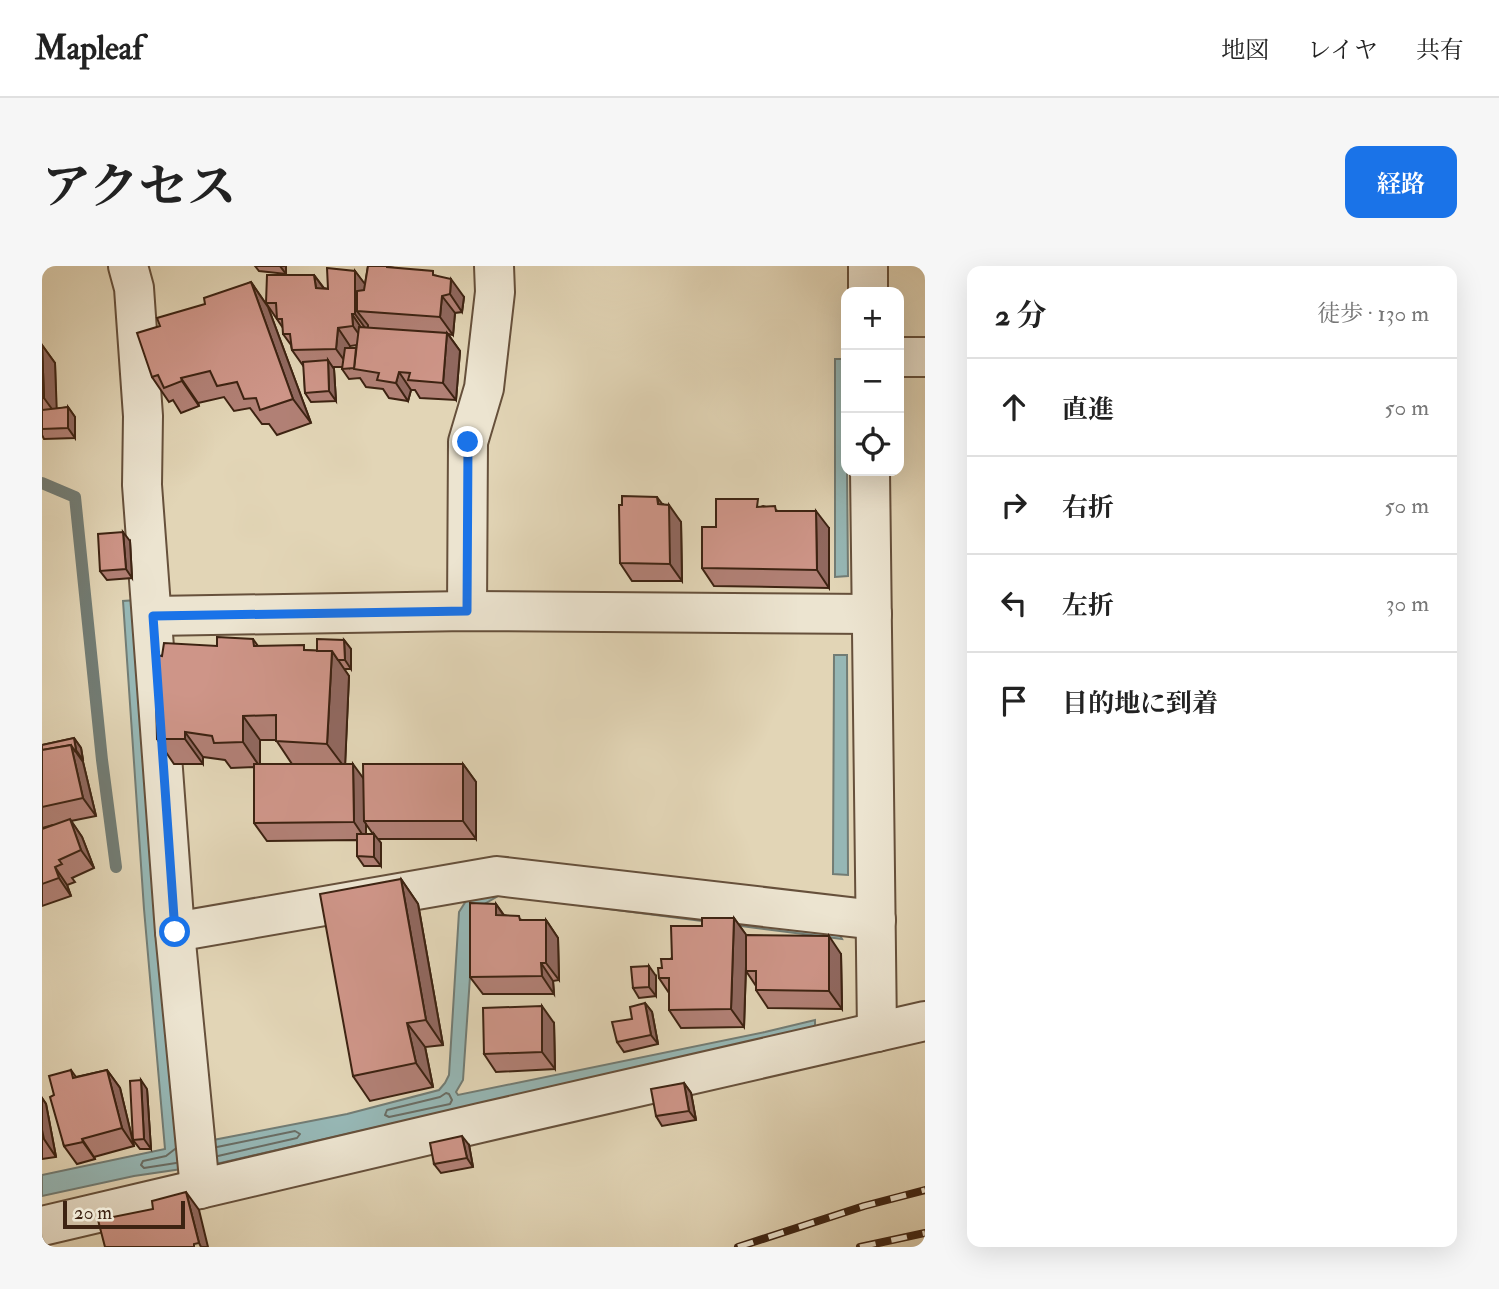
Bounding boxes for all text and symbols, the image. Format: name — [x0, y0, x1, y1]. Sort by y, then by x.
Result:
text: Mapleaf — [35, 28, 143, 69]
text: 地図 — [1221, 35, 1269, 66]
text: レイヤ — [1307, 35, 1378, 66]
text: 共有 — [1416, 35, 1464, 66]
button: 経路 — [1345, 146, 1457, 218]
text: アクセス — [42, 157, 237, 218]
map controls — [841, 287, 904, 476]
button: + — [841, 287, 904, 350]
text: 2 分 — [995, 297, 1047, 334]
text: 徒歩 · 130 m — [1317, 299, 1429, 328]
button: − — [841, 350, 904, 413]
icon: ahead — [995, 388, 1033, 426]
text: 50 m — [1385, 393, 1429, 422]
text: 直進 — [1062, 394, 1114, 426]
button: locate — [841, 413, 904, 476]
route end — [452, 426, 483, 457]
icon: right — [995, 486, 1033, 524]
text: 50 m — [1385, 491, 1429, 520]
text: 右折 — [1062, 492, 1114, 524]
icon: left — [995, 584, 1033, 622]
text: 30 m — [1386, 589, 1429, 618]
text: 左折 — [1062, 590, 1114, 622]
icon: arrive — [995, 682, 1033, 720]
text: 目的地に到着 — [1062, 688, 1218, 720]
route start — [159, 916, 190, 947]
scale bar — [63, 1198, 186, 1230]
text: 20 m — [74, 1201, 112, 1225]

